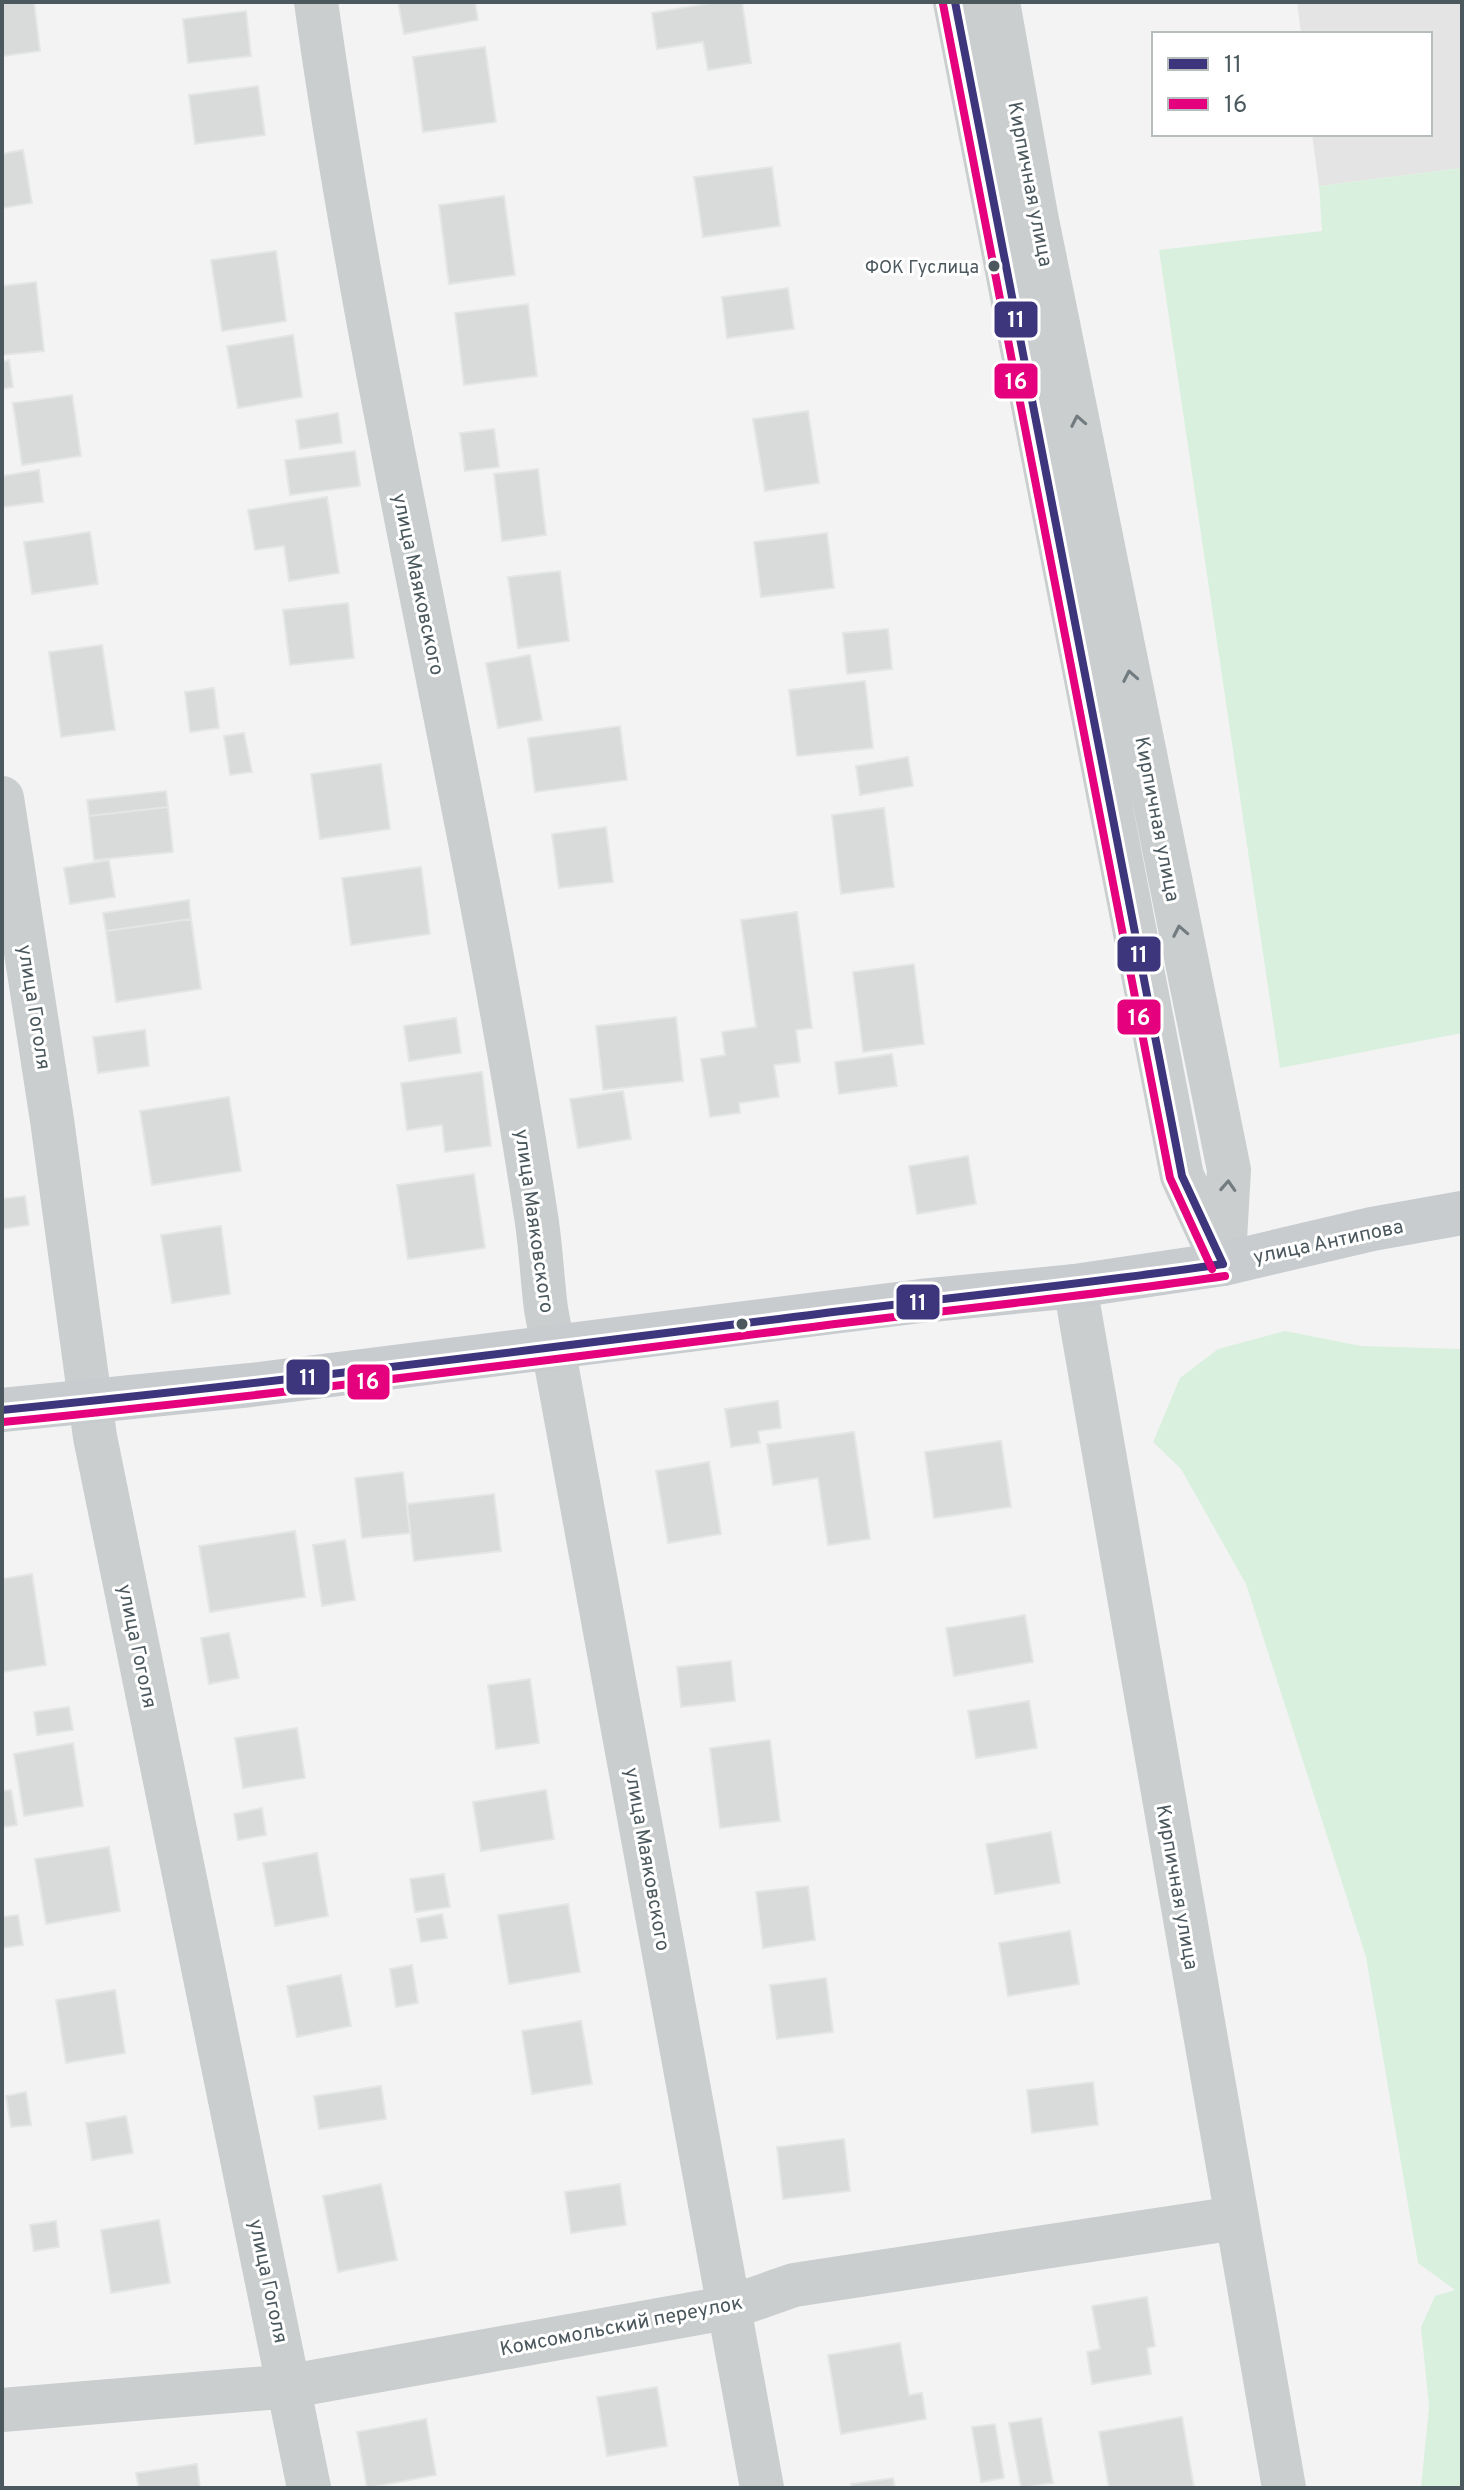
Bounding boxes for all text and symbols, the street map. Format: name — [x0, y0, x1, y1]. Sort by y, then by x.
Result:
legend — [1152, 32, 1432, 136]
text: 11 — [1224, 51, 1242, 81]
text: 16 — [1224, 91, 1247, 121]
street label: Кирпичная улица — [1000, 100, 1058, 269]
place label: ФОК Гуслица — [865, 257, 979, 280]
marker: ФОК Гуслица — [986, 258, 1002, 274]
line badge: 11 — [993, 300, 1039, 339]
text: 11 — [1007, 308, 1025, 335]
line badge: 16 — [993, 362, 1039, 400]
text: 16 — [1005, 370, 1027, 397]
one-way arrow — [1070, 415, 1087, 428]
street label: улица Маяковского — [385, 491, 449, 678]
one-way arrow — [1122, 669, 1139, 683]
street label: Кирпичная улица — [1127, 735, 1185, 904]
one-way arrow — [1173, 924, 1190, 938]
line badge: 11 — [1116, 935, 1162, 973]
street label: улица Гоголя — [10, 943, 56, 1072]
text: 11 — [1130, 943, 1148, 970]
line badge: 16 — [1116, 998, 1162, 1036]
text: 16 — [1128, 1006, 1150, 1033]
street label: улица Маяковского — [507, 1128, 559, 1315]
one-way arrow — [1219, 1179, 1236, 1192]
street label: улица Антипова — [1251, 1214, 1406, 1272]
line badge: 11 — [895, 1283, 941, 1321]
text: 11 — [909, 1291, 927, 1318]
unlabelled marker — [734, 1316, 750, 1332]
line badge: 11 — [285, 1358, 331, 1396]
line badge: 16 — [346, 1363, 391, 1401]
text: 11 — [299, 1366, 317, 1393]
text: 16 — [357, 1370, 379, 1397]
street label: улица Гоголя — [110, 1582, 162, 1711]
street label: улица Маяковского — [617, 1766, 675, 1953]
street label: Кирпичная улица — [1149, 1803, 1203, 1972]
street label: улица Гоголя — [241, 2217, 293, 2346]
street label: Комсомольский переулок — [498, 2291, 745, 2363]

